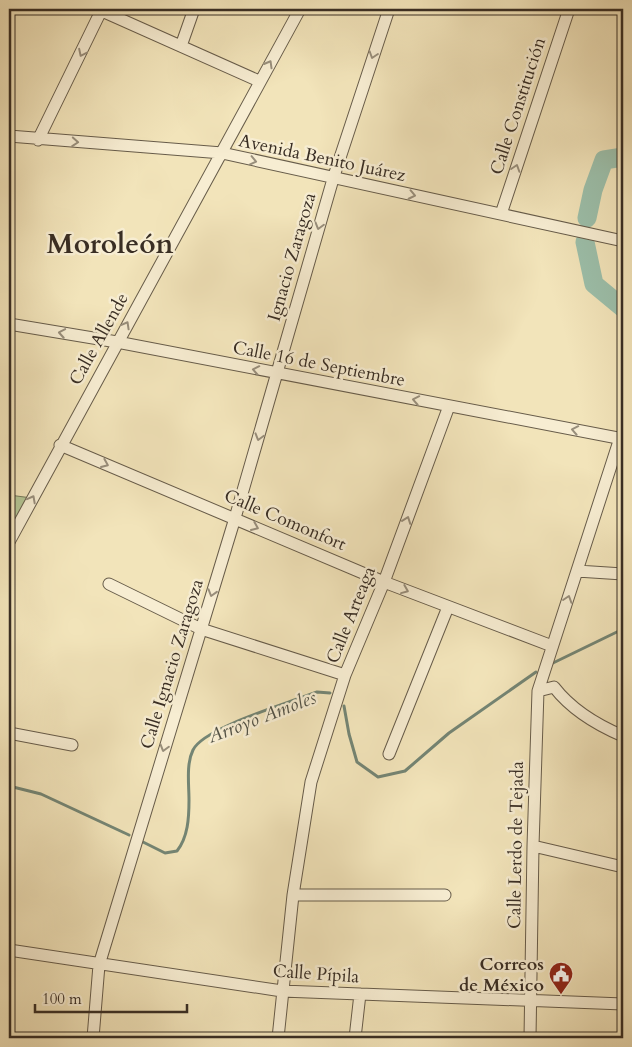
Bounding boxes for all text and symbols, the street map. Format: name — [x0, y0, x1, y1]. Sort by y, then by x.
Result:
street label: Calle Constitución — [484, 33, 552, 178]
one-way arrow — [77, 48, 88, 57]
one-way arrow — [369, 50, 379, 59]
one-way arrow — [263, 60, 273, 69]
street label: Avenida Benito Juárez — [236, 128, 408, 188]
one-way arrow — [71, 137, 79, 148]
one-way arrow — [249, 155, 258, 166]
one-way arrow — [510, 164, 520, 172]
street label: Ignacio Zaragoza — [262, 190, 322, 324]
one-way arrow — [408, 190, 417, 200]
one-way arrow — [315, 221, 325, 229]
district label: Moroleón — [47, 225, 174, 263]
street label: Calle Allende — [63, 288, 135, 390]
one-way arrow — [120, 322, 130, 331]
one-way arrow — [58, 328, 66, 338]
street label: Calle 16 de Septiembre — [231, 335, 407, 393]
one-way arrow — [252, 365, 260, 375]
one-way arrow — [411, 395, 420, 406]
one-way arrow — [571, 425, 580, 435]
one-way arrow — [254, 433, 264, 441]
one-way arrow — [100, 457, 109, 468]
street label: Calle Comonfort — [220, 483, 350, 557]
one-way arrow — [25, 495, 35, 504]
one-way arrow — [401, 516, 411, 525]
one-way arrow — [250, 520, 259, 531]
street label: Calle Arteaga — [320, 563, 382, 667]
street label: Calle Ignacio Zaragoza — [134, 576, 210, 752]
one-way arrow — [400, 584, 409, 594]
one-way arrow — [208, 588, 218, 597]
one-way arrow — [562, 596, 572, 604]
water label: Arroyo Amoles — [203, 684, 320, 750]
one-way arrow — [160, 744, 170, 752]
street label: Calle Lerdo de Tejada — [502, 761, 530, 929]
place label: Correos de México — [459, 952, 544, 998]
street label: Calle Pípila — [272, 959, 360, 989]
public building icon: Correos de México — [548, 961, 574, 995]
scale bar — [35, 982, 188, 1014]
text: 100 m — [42, 989, 82, 1009]

